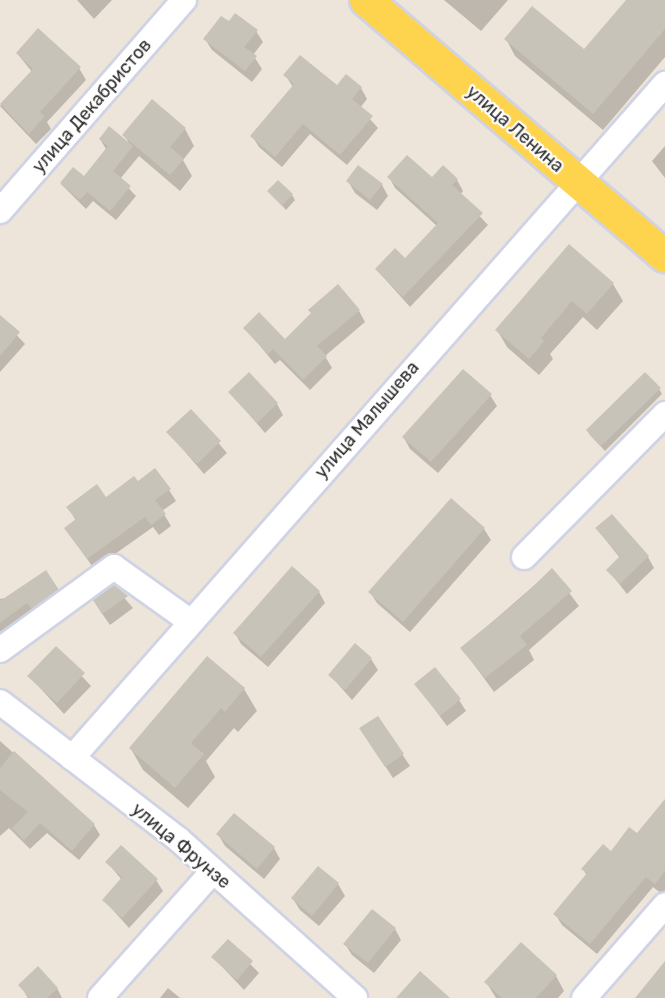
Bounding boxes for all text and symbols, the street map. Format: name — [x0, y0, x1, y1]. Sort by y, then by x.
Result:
street label: улица Декабристов — [28, 35, 156, 177]
street label: улица Ленина — [462, 81, 568, 177]
street label: улица Малышева — [310, 357, 424, 483]
street label: улица Фрунзе — [127, 798, 235, 894]

